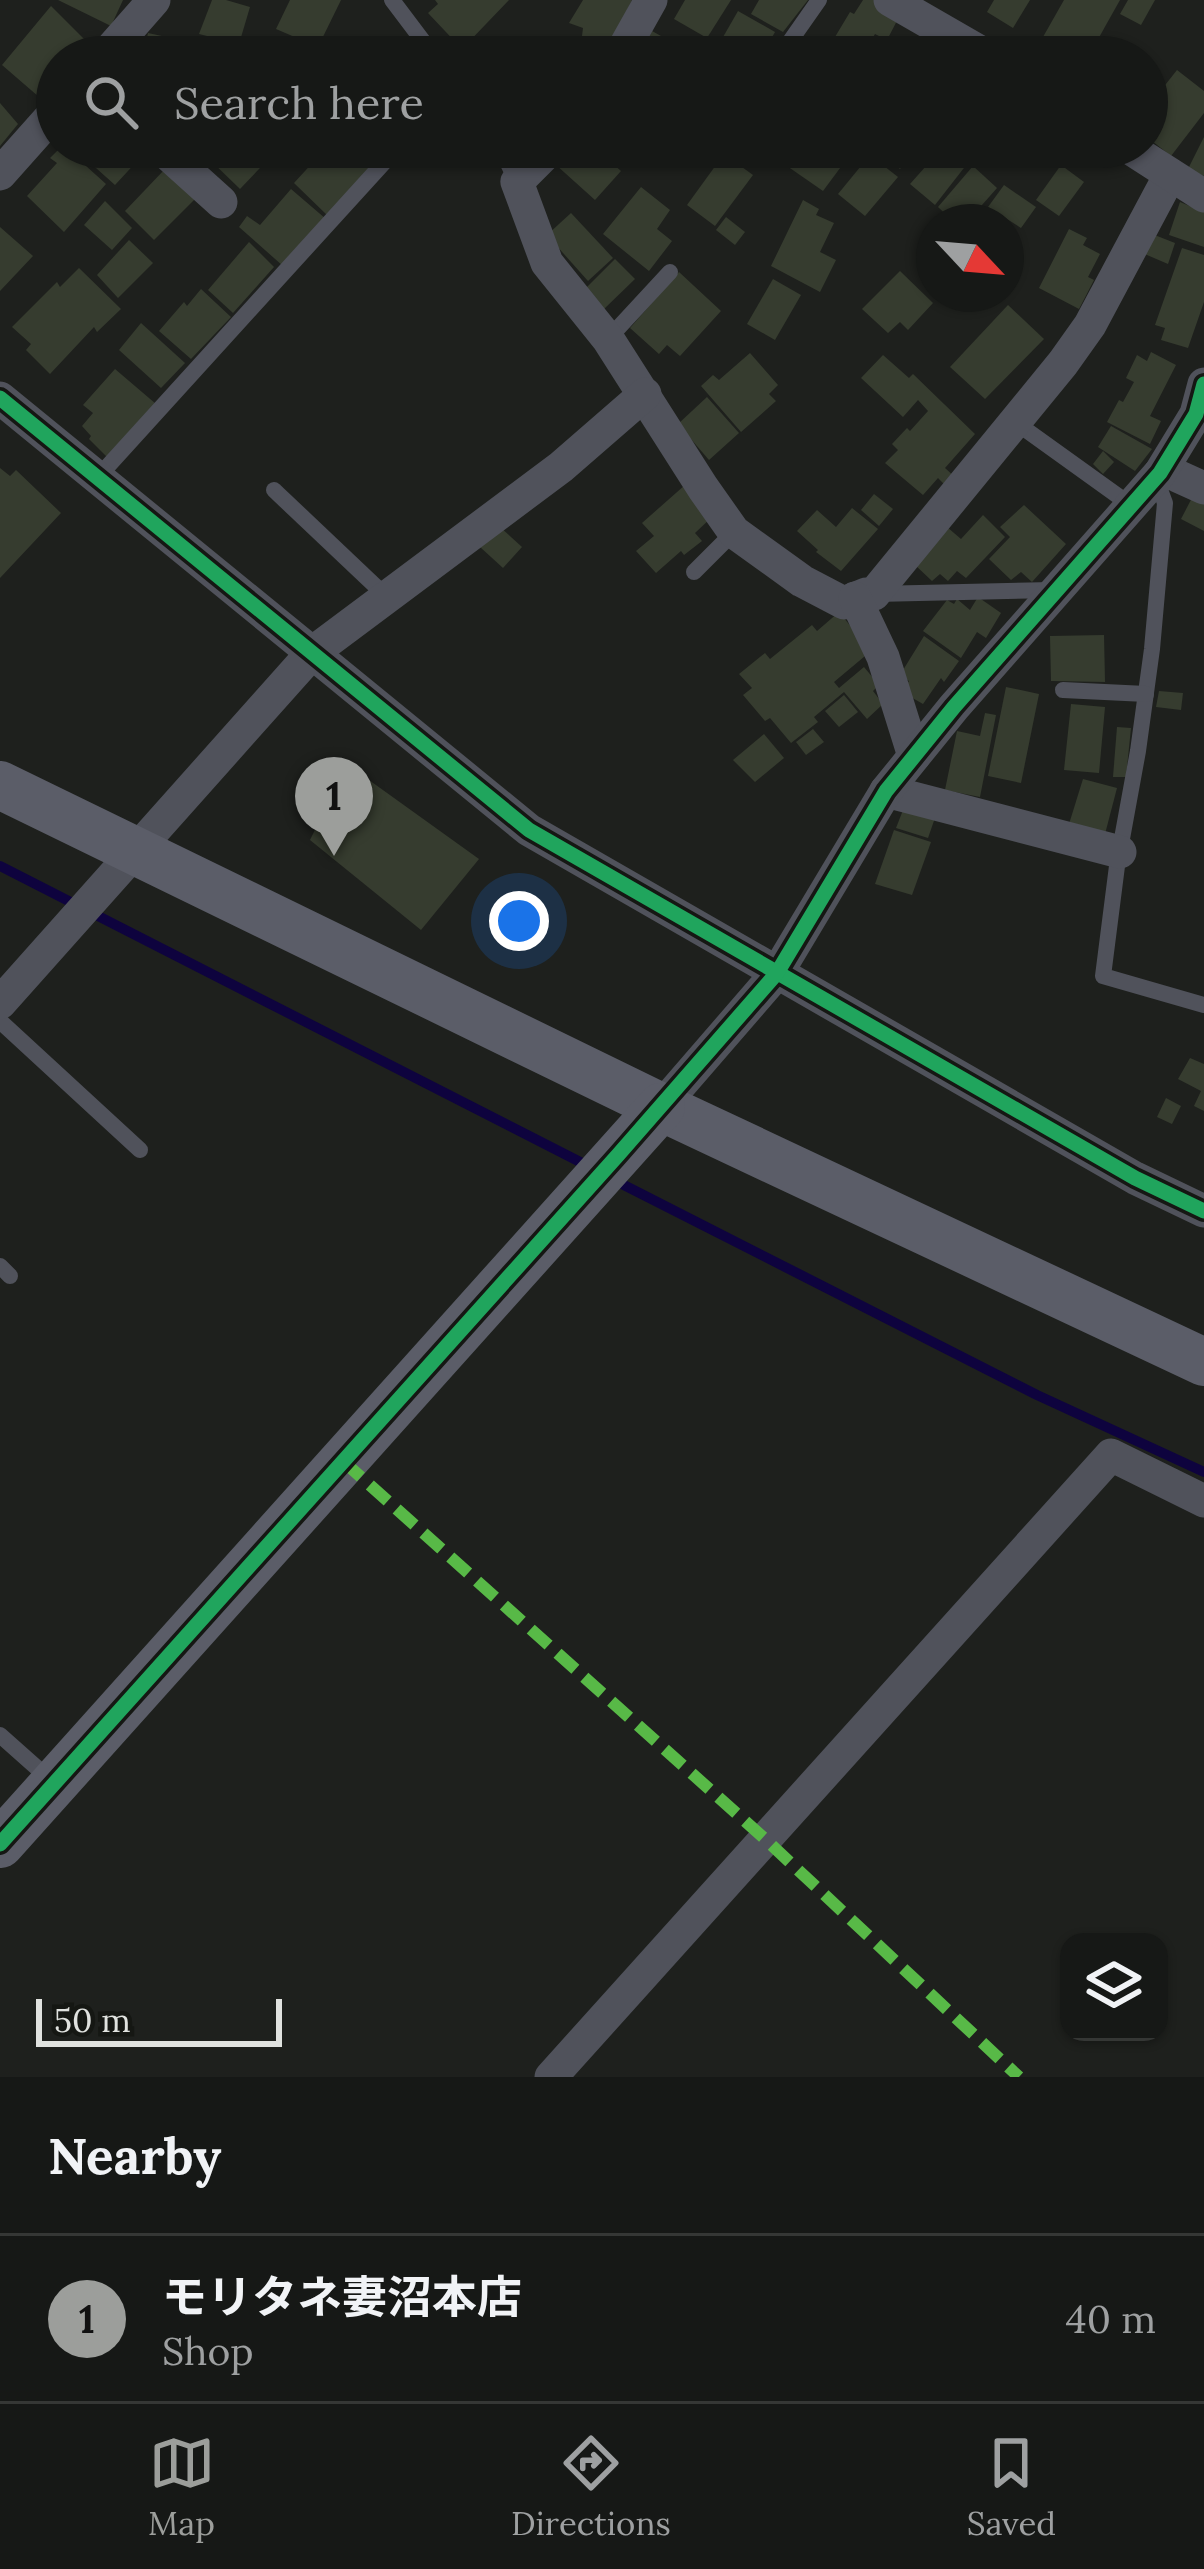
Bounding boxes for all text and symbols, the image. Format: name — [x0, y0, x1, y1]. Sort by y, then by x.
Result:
search box — [36, 36, 1168, 168]
icon: search — [78, 69, 144, 135]
text: Search here — [174, 74, 424, 131]
north arrow — [916, 204, 1024, 312]
pin: 1 — [295, 757, 373, 856]
your location — [489, 891, 549, 951]
map controls — [1060, 1933, 1168, 2041]
button: layers — [1060, 1933, 1168, 2041]
scale bar — [36, 1993, 282, 2046]
text: 50 m — [54, 1999, 131, 2041]
text: Nearby — [48, 2123, 221, 2188]
text: モリタネ妻沼本店 — [162, 2268, 522, 2325]
text: 1 — [79, 2294, 95, 2344]
text: 40 m — [1066, 2294, 1156, 2344]
text: Shop — [162, 2326, 254, 2376]
tab: Map — [148, 2430, 215, 2544]
tab: Directions — [511, 2430, 671, 2544]
tab: Saved — [967, 2430, 1056, 2544]

